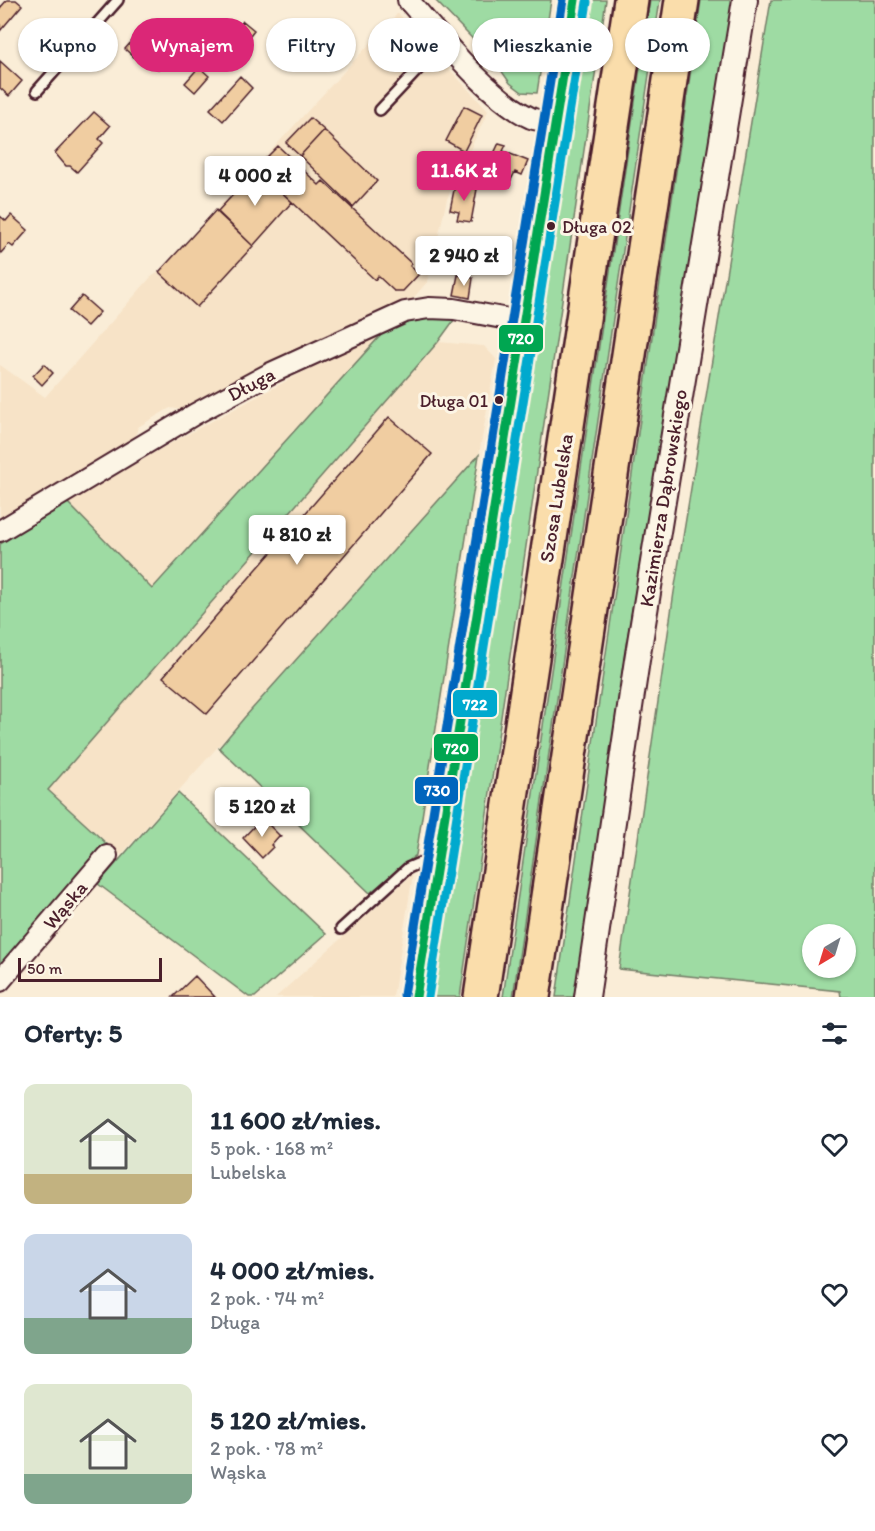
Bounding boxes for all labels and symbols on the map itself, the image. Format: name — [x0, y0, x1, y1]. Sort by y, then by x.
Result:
pin: 11.6K zł — [402, 151, 526, 202]
pin: 4 000 zł — [193, 156, 317, 207]
place label: Długa 02 — [562, 216, 632, 238]
marker: Długa 02 — [545, 220, 557, 232]
pin: 2 940 zł — [402, 236, 526, 287]
line badge: 720 — [498, 324, 544, 353]
text: 720 — [507, 329, 534, 348]
street label: Długa — [223, 362, 279, 406]
street label: Kazimierza Dąbrowskiego — [634, 388, 692, 608]
place label: Długa 01 — [419, 390, 488, 412]
marker: Długa 01 — [493, 394, 505, 406]
street label: Szosa Lubelska — [534, 432, 578, 564]
pin: 4 810 zł — [235, 515, 359, 566]
line badge: 722 — [452, 689, 498, 718]
text: 722 — [462, 695, 488, 714]
line badge: 720 — [433, 733, 479, 762]
text: 720 — [442, 739, 469, 758]
line badge: 730 — [414, 776, 459, 805]
text: 730 — [423, 781, 450, 800]
pin: 5 120 zł — [200, 787, 324, 838]
street label: Wąska — [38, 875, 93, 934]
north arrow — [802, 924, 856, 978]
scale bar — [18, 955, 162, 982]

